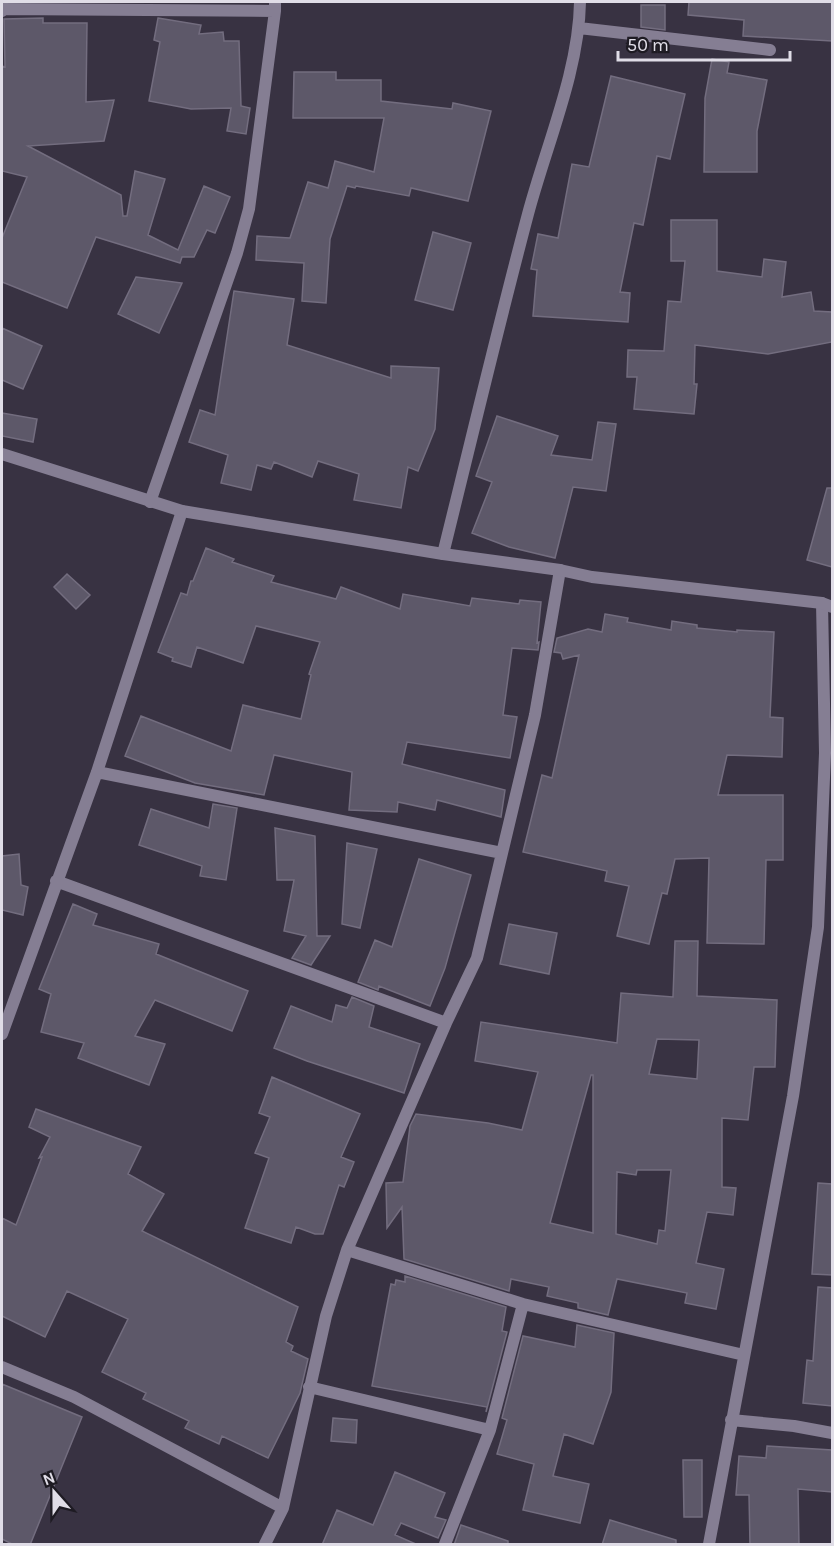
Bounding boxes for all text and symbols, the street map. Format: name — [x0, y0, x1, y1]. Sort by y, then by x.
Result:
scale bar — [618, 24, 790, 62]
text: 50 m — [627, 34, 669, 56]
north arrow — [24, 1462, 84, 1522]
text: N — [40, 1468, 58, 1489]

